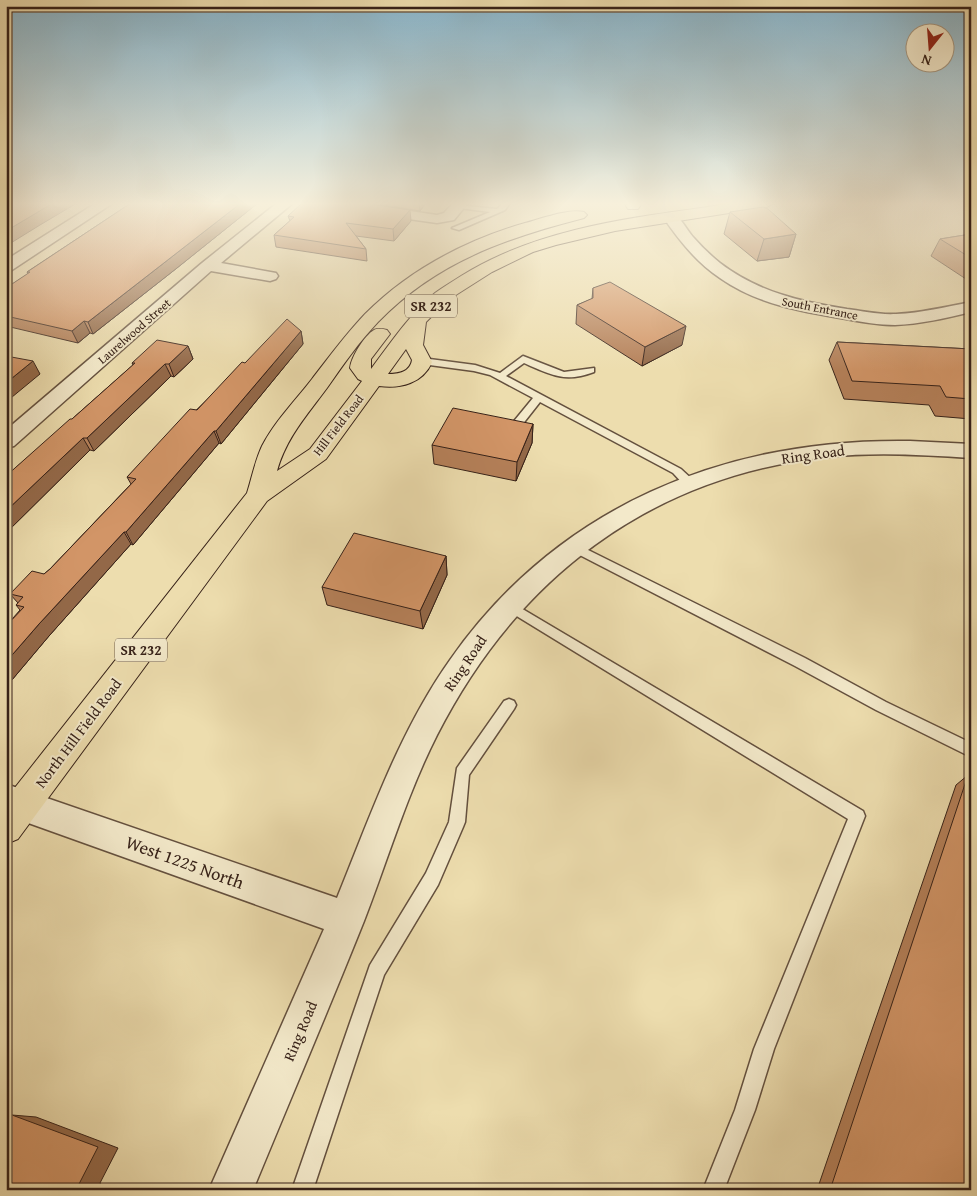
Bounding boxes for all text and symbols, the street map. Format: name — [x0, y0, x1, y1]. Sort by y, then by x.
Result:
north arrow — [904, 22, 954, 72]
text: N — [918, 49, 934, 71]
street label: South Entrance — [780, 292, 860, 324]
street label: Laurelwood Street — [94, 294, 175, 368]
road number: SR 232 — [405, 294, 457, 318]
street label: Hill Field Road — [309, 391, 368, 459]
street label: Ring Road — [780, 439, 846, 469]
street label: Ring Road — [439, 631, 491, 695]
road number: SR 232 — [115, 638, 167, 662]
street label: North Hill Field Road — [30, 674, 126, 792]
street label: West 1225 North — [122, 828, 248, 896]
street label: Ring Road — [278, 998, 322, 1064]

